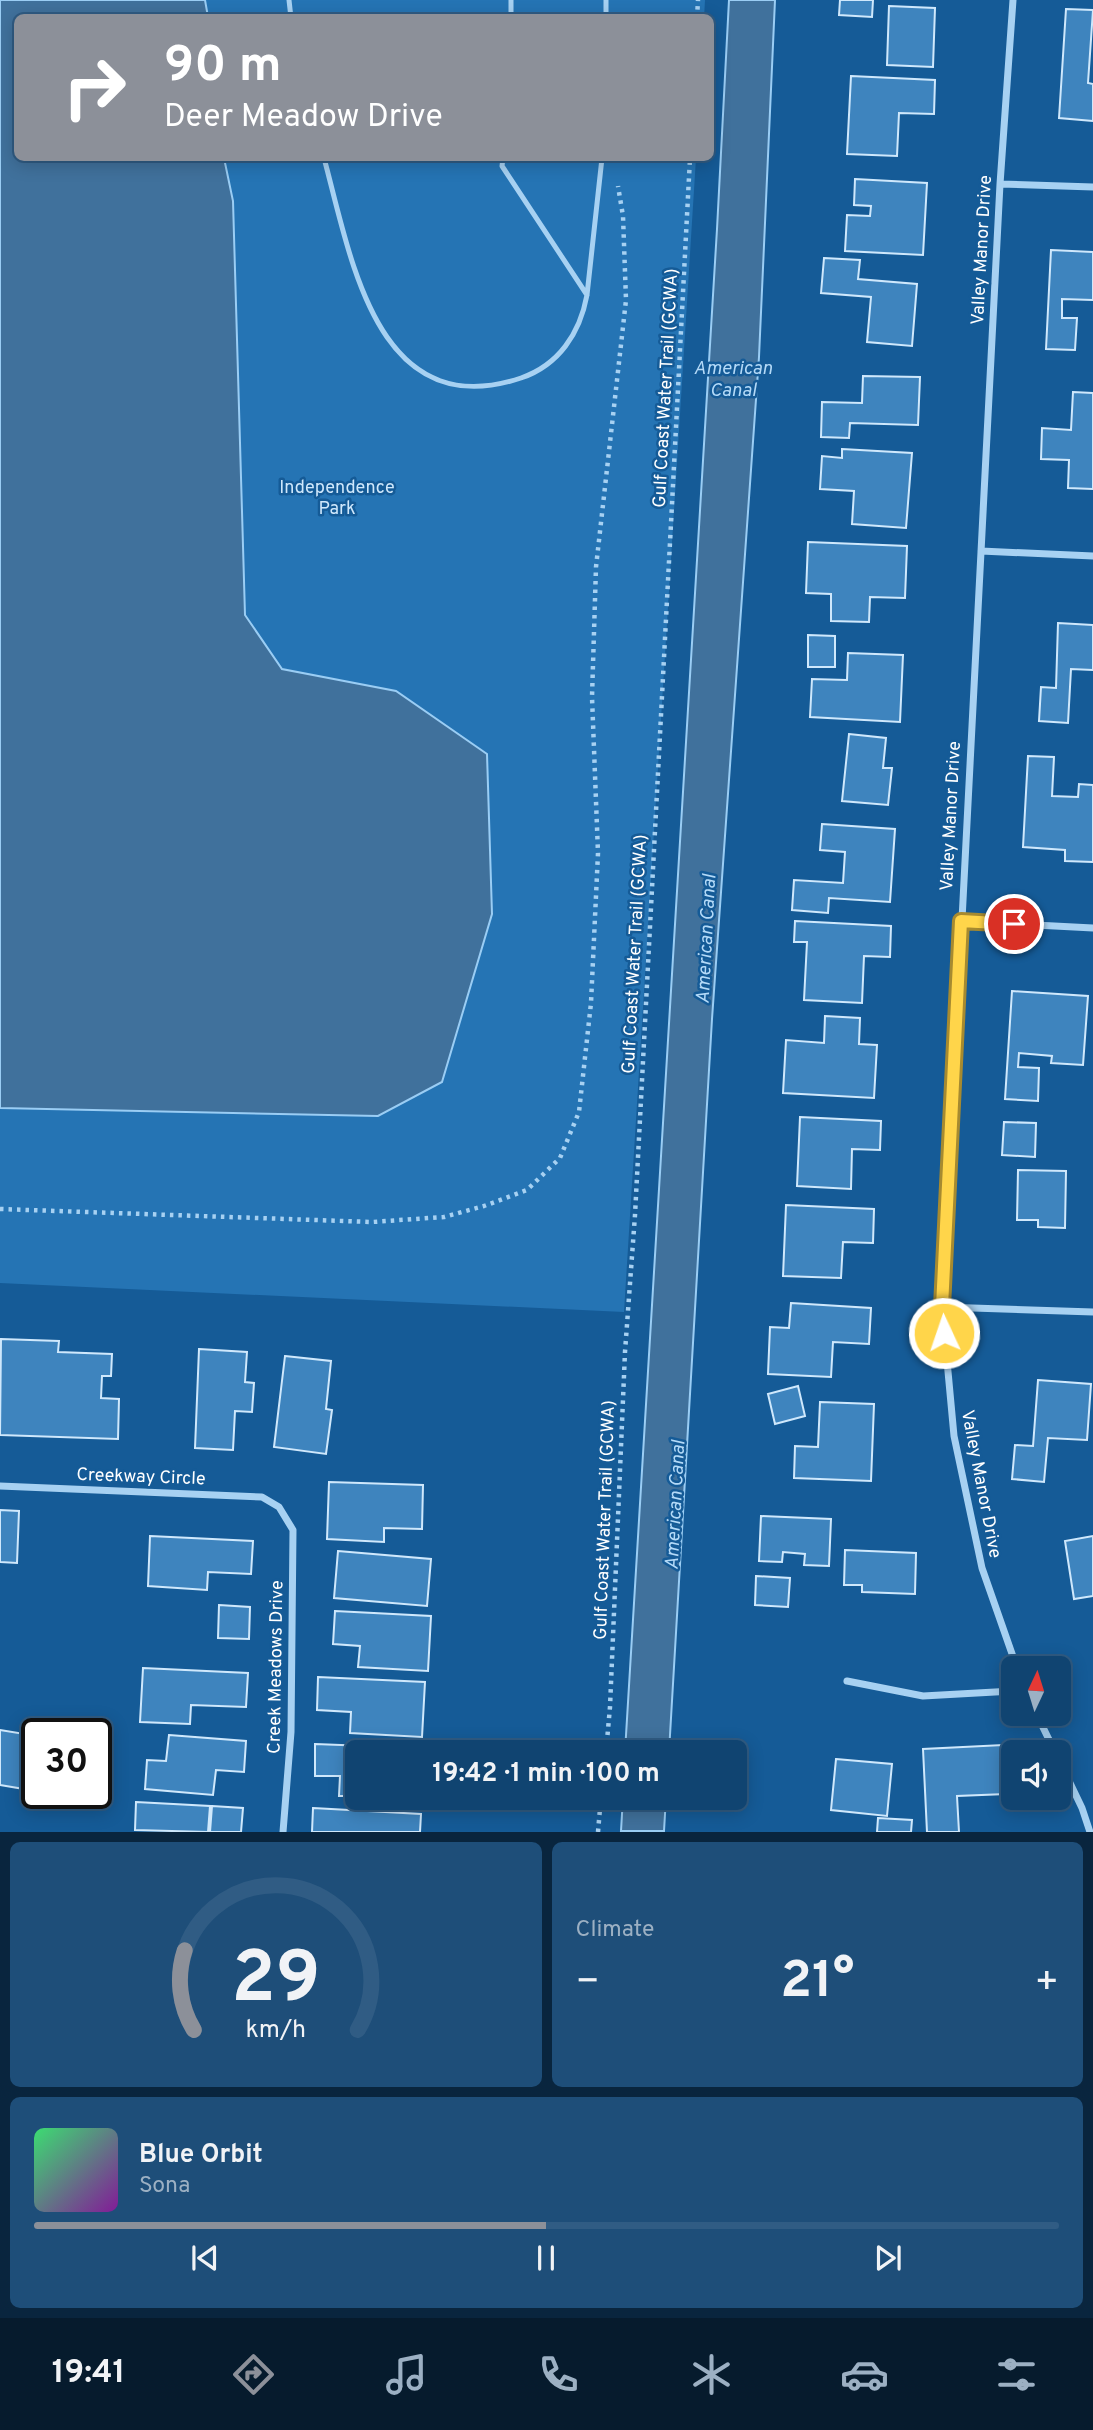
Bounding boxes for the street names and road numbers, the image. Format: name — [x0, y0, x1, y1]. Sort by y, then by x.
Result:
street label: Valley Manor Drive — [967, 174, 998, 326]
street label: Gulf Coast Water Trail (GCWA) — [649, 268, 684, 508]
street label: Valley Manor Drive — [936, 740, 967, 892]
street label: Gulf Coast Water Trail (GCWA) — [618, 834, 653, 1074]
street label: Gulf Coast Water Trail (GCWA) — [590, 1400, 621, 1640]
street label: Valley Manor Drive — [955, 1408, 1006, 1560]
street label: Creekway Circle — [76, 1464, 206, 1491]
street label: Creek Meadows Drive — [263, 1580, 290, 1754]

